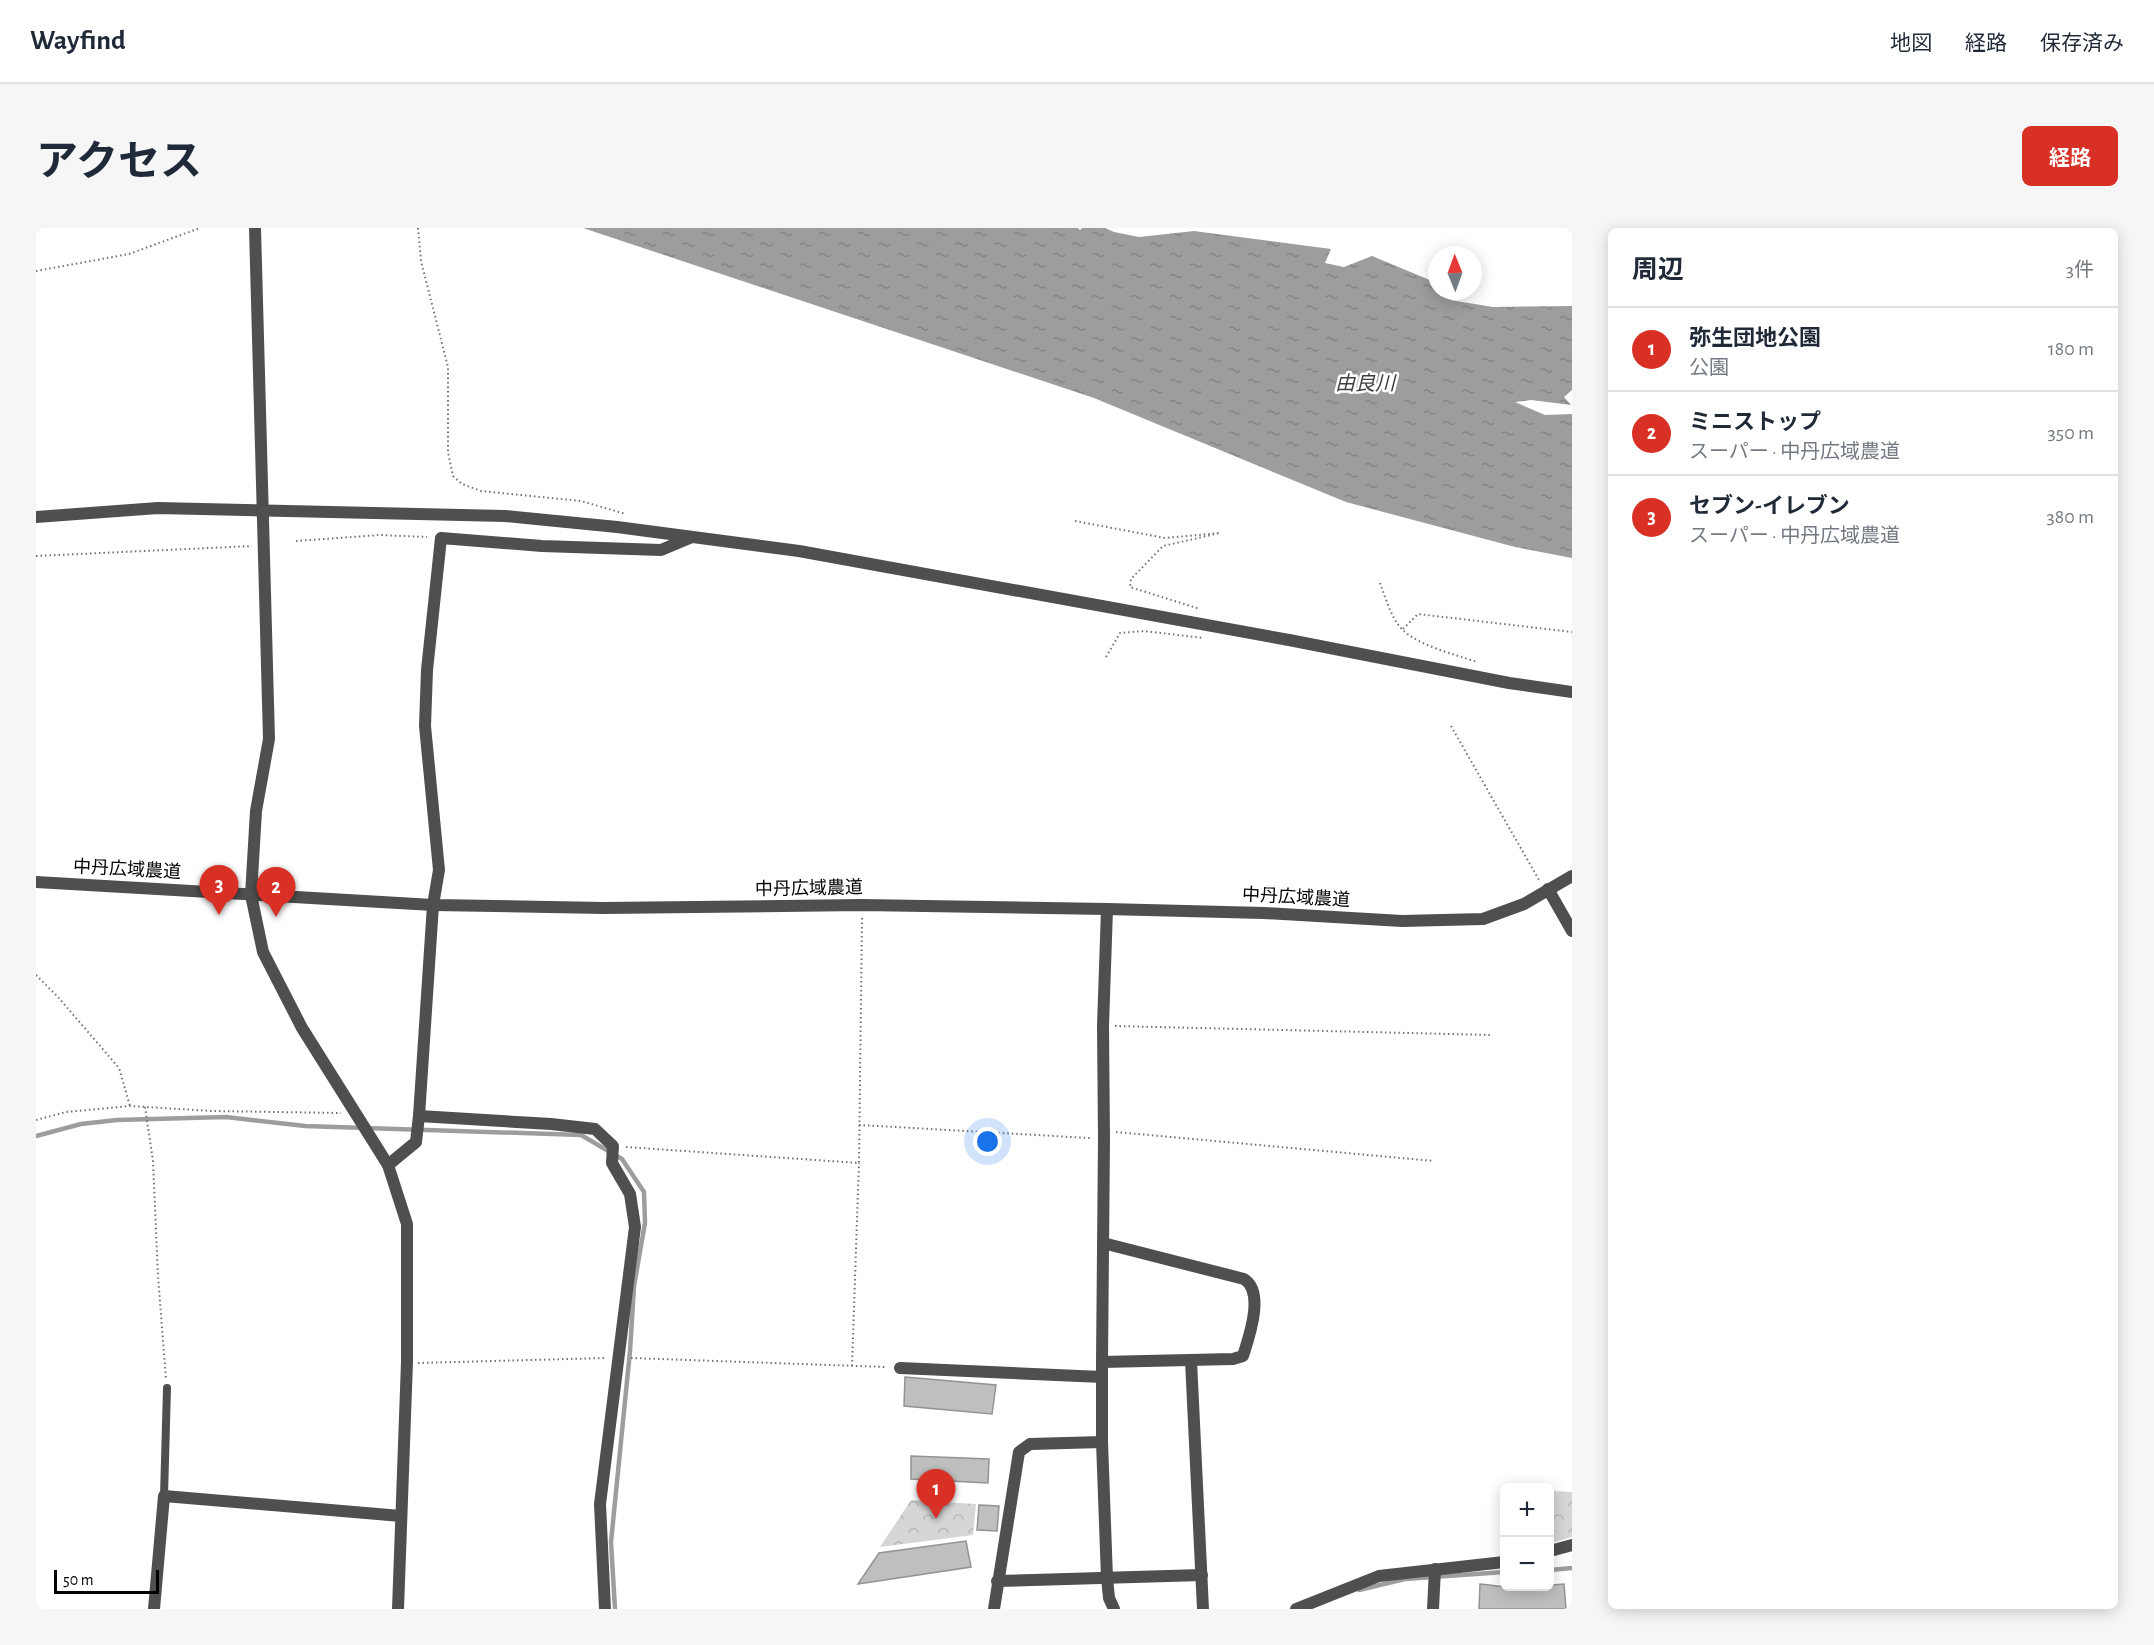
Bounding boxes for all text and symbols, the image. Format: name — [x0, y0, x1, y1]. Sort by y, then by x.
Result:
text: Wayfind — [30, 27, 126, 55]
text: 地図 — [1890, 33, 1932, 54]
text: 経路 — [1965, 33, 2007, 54]
text: 保存済み — [2040, 33, 2124, 54]
button: 経路 — [2022, 126, 2118, 186]
text: アクセス — [36, 141, 202, 183]
north arrow — [1428, 246, 1482, 300]
text: 周辺 — [1632, 257, 1684, 283]
text: 3件 — [2066, 260, 2094, 280]
text: 弥生団地公園 — [1689, 327, 1821, 349]
text: 1 — [1648, 339, 1655, 359]
text: 180 m — [2048, 339, 2094, 359]
text: 公園 — [1689, 358, 1729, 378]
water label: 由良川 — [1335, 373, 1397, 394]
text: ミニストップ — [1689, 411, 1821, 433]
text: 2 — [1647, 423, 1656, 443]
text: 350 m — [2048, 423, 2094, 443]
text: スーパー · 中丹広域農道 — [1689, 442, 1900, 462]
text: セブン-イレブン — [1689, 495, 1850, 517]
text: 3 — [1647, 507, 1656, 527]
text: 380 m — [2046, 507, 2094, 527]
text: スーパー · 中丹広域農道 — [1689, 526, 1900, 546]
street label: 中丹広域農道 — [73, 856, 181, 882]
pin: 3 — [200, 866, 238, 915]
pin: 2 — [256, 868, 296, 917]
street label: 中丹広域農道 — [755, 877, 863, 899]
street label: 中丹広域農道 — [1242, 884, 1350, 910]
your location — [973, 1127, 1002, 1156]
pin: 1 — [916, 1470, 956, 1519]
map controls — [1500, 1483, 1554, 1591]
button: + — [1500, 1483, 1554, 1537]
button: − — [1500, 1537, 1554, 1591]
scale bar — [54, 1567, 159, 1594]
text: 50 m — [63, 1572, 94, 1588]

